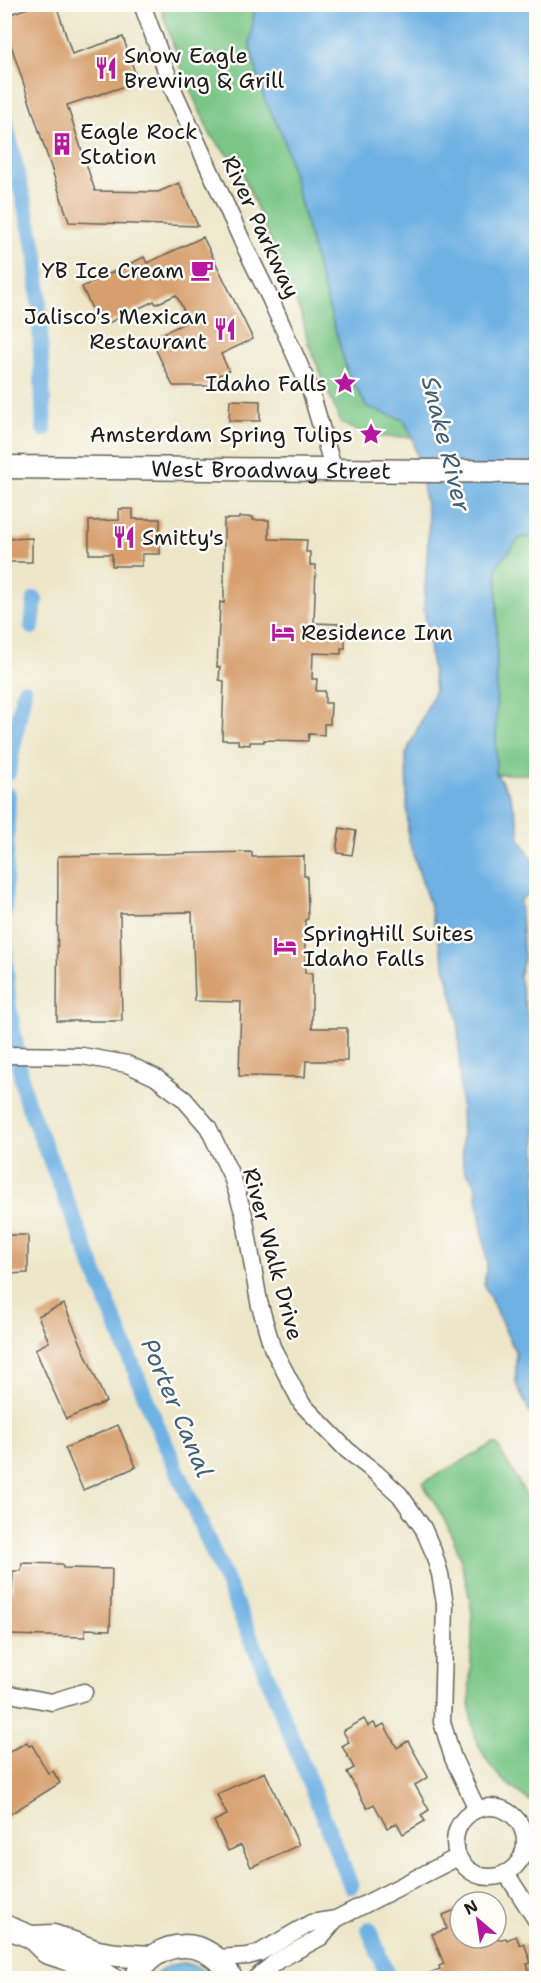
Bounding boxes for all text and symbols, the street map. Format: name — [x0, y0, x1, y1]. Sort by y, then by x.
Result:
place label: Snow Eagle Brewing & Grill — [124, 41, 284, 95]
restaurant icon: Snow Eagle Brewing & Grill — [93, 55, 119, 81]
place label: Eagle Rock Station — [80, 117, 198, 171]
building icon: Eagle Rock Station — [49, 131, 75, 157]
street label: River Parkway — [215, 151, 307, 303]
place label: YB Ice Cream — [42, 256, 184, 285]
cafe icon: YB Ice Cream — [189, 257, 215, 283]
place label: Jalisco's Mexican Restaurant — [24, 302, 207, 356]
restaurant icon: Jalisco's Mexican Restaurant — [212, 316, 238, 342]
place label: Idaho Falls — [205, 369, 327, 398]
place icon: Idaho Falls — [332, 370, 358, 396]
water label: Snake River — [414, 373, 478, 516]
place label: Amsterdam Spring Tulips — [90, 420, 353, 449]
place icon: Amsterdam Spring Tulips — [358, 421, 384, 447]
street label: West Broadway Street — [151, 454, 391, 485]
place label: Smitty's — [142, 523, 224, 552]
restaurant icon: Smitty's — [111, 524, 137, 550]
place label: Residence Inn — [301, 618, 453, 647]
hotel icon: Residence Inn — [270, 619, 296, 645]
place label: SpringHill Suites Idaho Falls — [303, 919, 474, 973]
hotel icon: SpringHill Suites Idaho Falls — [272, 933, 298, 959]
street label: River Walk Drive — [236, 1165, 310, 1343]
water label: Porter Canal — [133, 1334, 221, 1482]
north arrow — [448, 1890, 508, 1950]
text: N — [460, 1895, 482, 1920]

